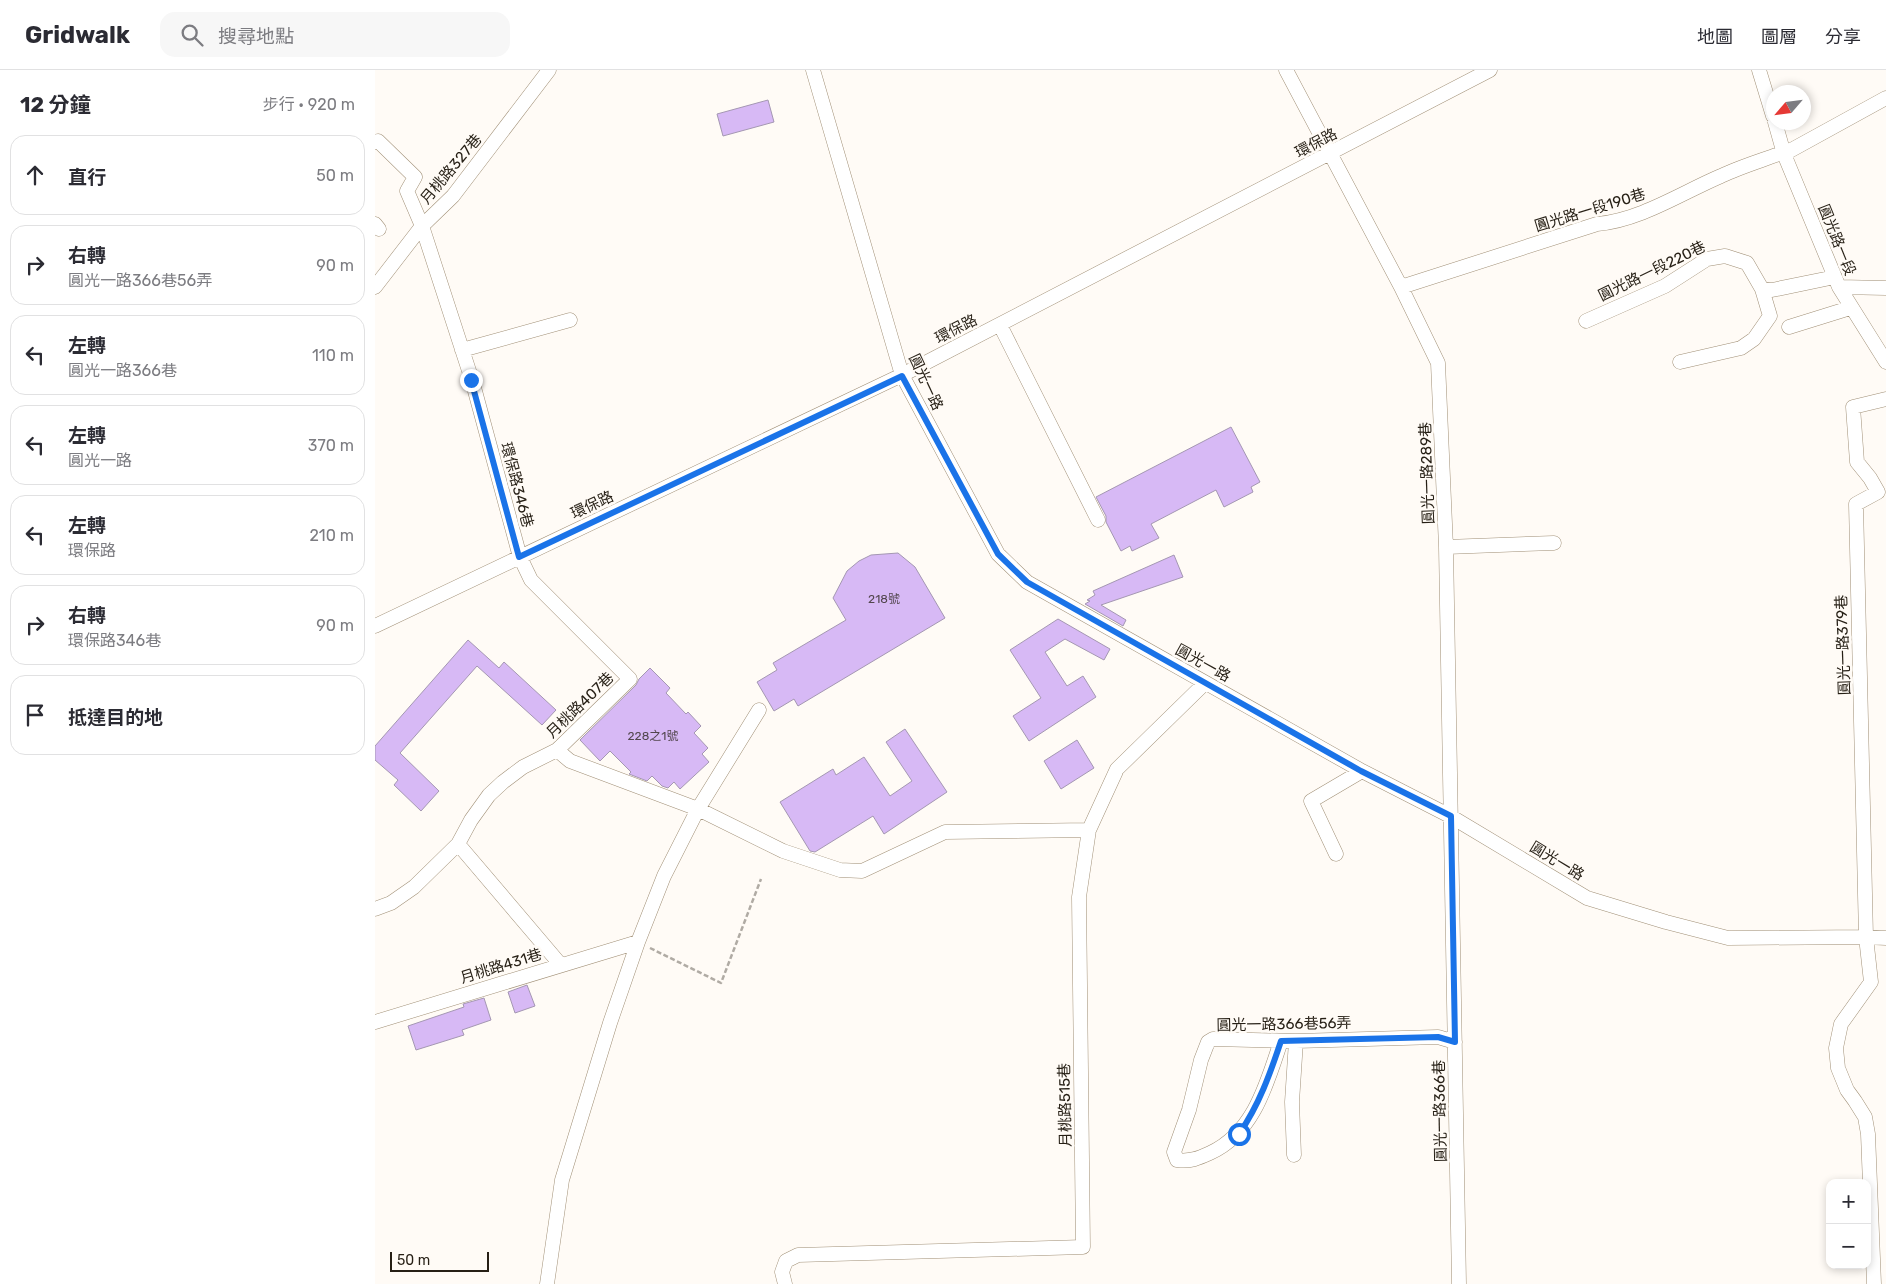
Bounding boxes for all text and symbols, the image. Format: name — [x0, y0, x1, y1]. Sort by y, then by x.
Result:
search box — [160, 12, 510, 57]
text: Gridwalk — [25, 21, 130, 49]
icon: search — [178, 21, 206, 49]
text: 搜尋地點 — [218, 25, 294, 48]
text: 地圖 — [1697, 26, 1733, 48]
text: 圖層 — [1761, 26, 1797, 48]
text: 分享 — [1825, 26, 1861, 48]
north arrow — [1766, 85, 1811, 130]
text: 12 分鐘 — [20, 92, 91, 117]
text: 步行 · 920 m — [263, 95, 355, 114]
street label: 環保路 — [1292, 124, 1340, 162]
street label: 月桃路327巷 — [417, 130, 485, 208]
icon: ahead — [21, 161, 49, 189]
text: 直行 — [68, 166, 106, 189]
text: 50 m — [316, 166, 354, 185]
street label: 圓光路一段190巷 — [1532, 185, 1648, 235]
street label: 圓光路一段 — [1815, 202, 1859, 278]
street label: 圓光路一段220巷 — [1595, 237, 1709, 305]
text: 右轉 — [68, 244, 106, 267]
icon: right — [21, 251, 49, 279]
text: 90 m — [316, 256, 354, 275]
text: 圓光一路366巷56弄 — [68, 271, 212, 290]
street label: 環保路 — [932, 311, 980, 347]
text: 左轉 — [68, 334, 106, 357]
icon: left — [21, 341, 49, 369]
text: 110 m — [312, 346, 354, 365]
street label: 圓光一路 — [905, 351, 947, 413]
text: 圓光一路366巷 — [68, 361, 177, 380]
route end — [460, 369, 483, 392]
street label: 圓光一路289巷 — [1416, 422, 1438, 524]
text: 左轉 — [68, 424, 106, 447]
icon: left — [21, 431, 49, 459]
text: 370 m — [308, 436, 354, 455]
street label: 環保路346巷 — [497, 440, 537, 530]
text: 圓光一路 — [68, 451, 132, 470]
street label: 環保路 — [568, 487, 616, 523]
text: 左轉 — [68, 514, 106, 537]
icon: left — [21, 521, 49, 549]
text: 210 m — [309, 526, 354, 545]
text: 環保路 — [68, 541, 116, 560]
house number: 218號 — [868, 592, 900, 606]
street label: 圓光一路379巷 — [1832, 594, 1854, 696]
text: 右轉 — [68, 604, 106, 627]
icon: right — [21, 611, 49, 639]
text: 90 m — [316, 616, 354, 635]
text: 環保路346巷 — [68, 631, 161, 650]
street label: 圓光一路 — [1172, 641, 1234, 685]
street label: 月桃路407巷 — [543, 668, 617, 742]
icon: arrive — [21, 701, 49, 729]
text: 抵達目的地 — [68, 706, 163, 729]
house number: 228之1號 — [628, 729, 678, 743]
street label: 圓光一路 — [1527, 838, 1587, 884]
street label: 月桃路431巷 — [458, 945, 544, 987]
street label: 圓光一路366巷56弄 — [1216, 1014, 1352, 1034]
street label: 圓光一路366巷 — [1430, 1060, 1450, 1162]
street label: 月桃路515巷 — [1055, 1063, 1075, 1147]
route start — [1228, 1123, 1251, 1146]
map controls — [1826, 1179, 1871, 1269]
button: + — [1826, 1179, 1871, 1224]
button: − — [1826, 1224, 1871, 1269]
scale bar — [390, 1249, 489, 1272]
text: 50 m — [397, 1252, 430, 1269]

